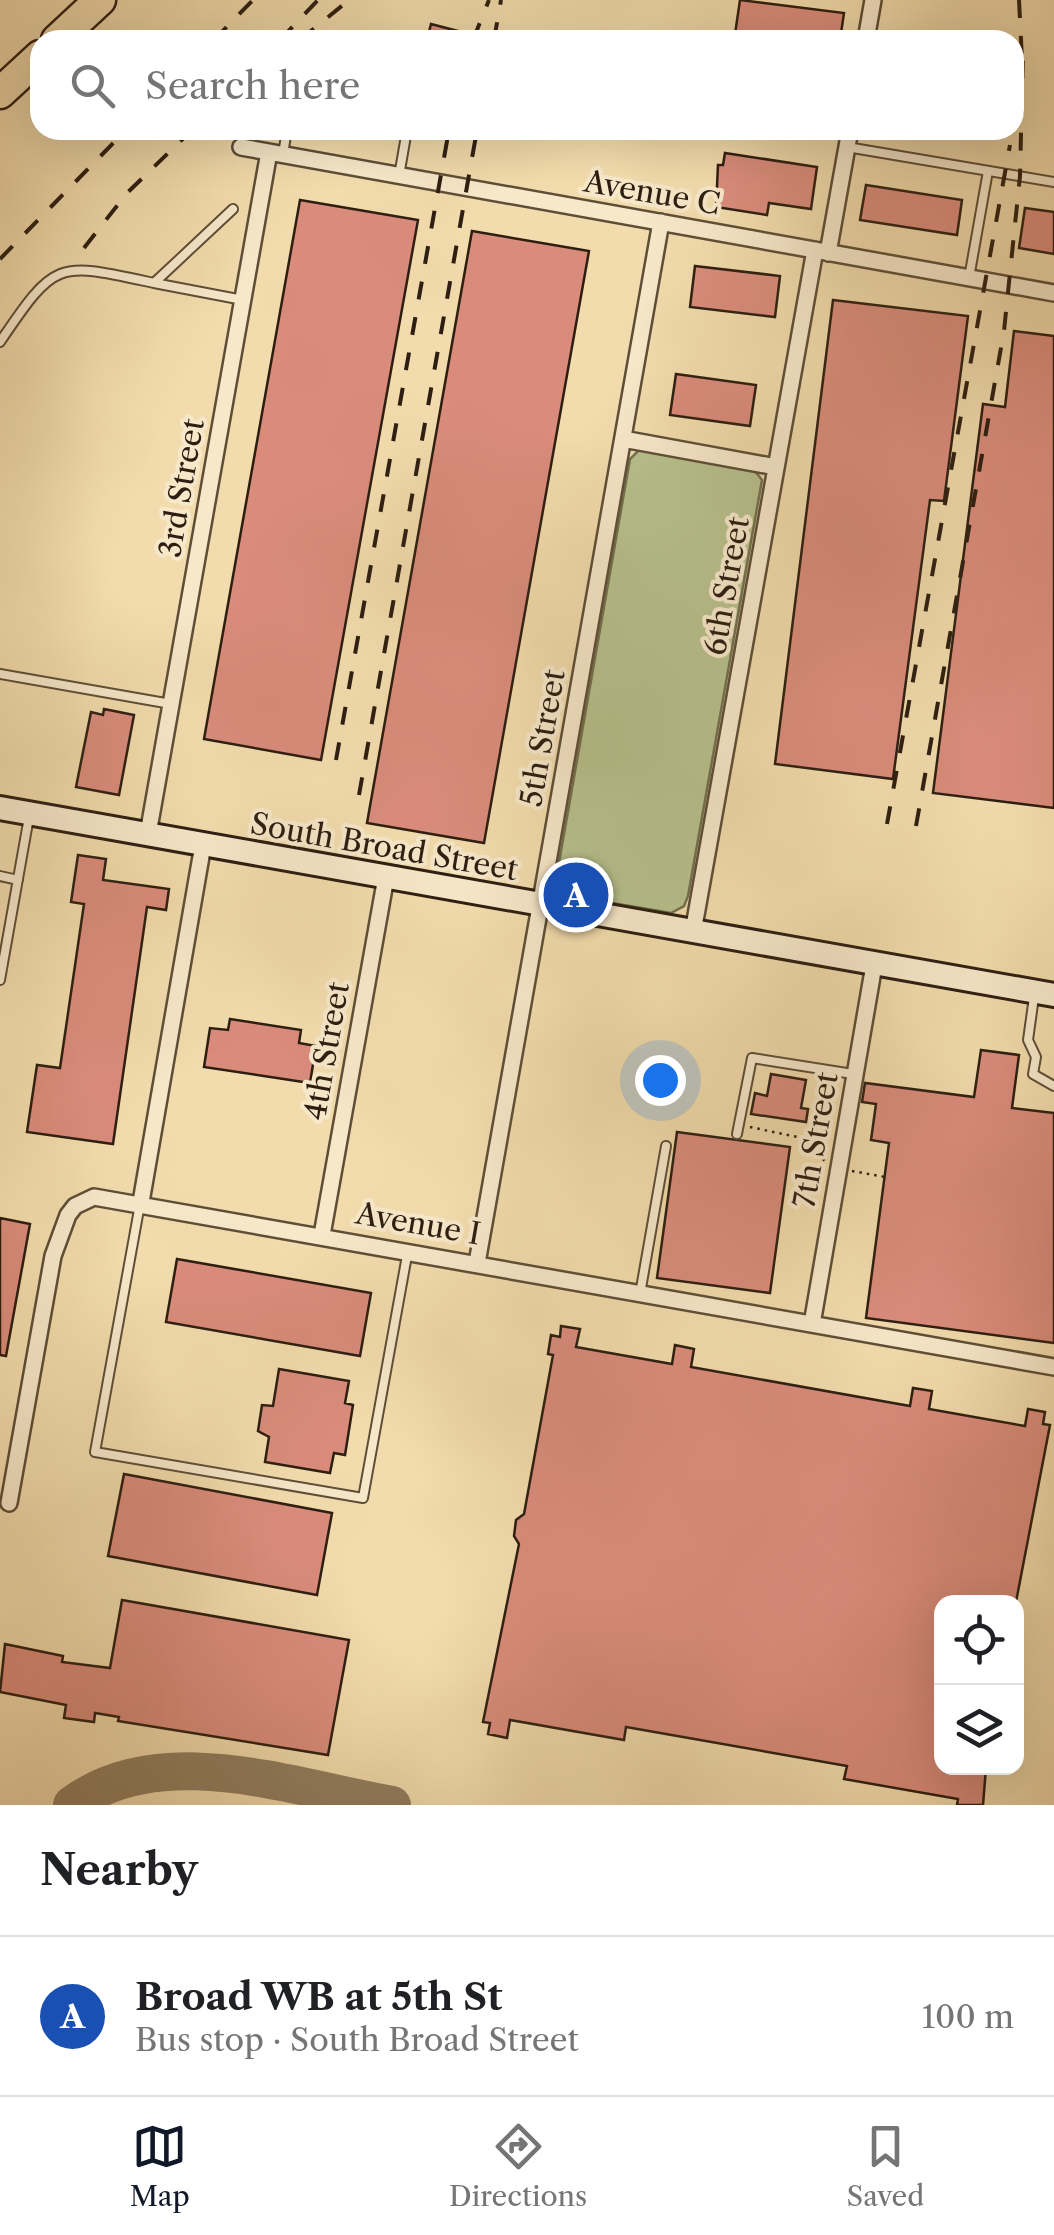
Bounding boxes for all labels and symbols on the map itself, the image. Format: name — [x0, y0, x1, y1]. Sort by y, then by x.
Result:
street label: Avenue C — [580, 162, 723, 223]
street label: 3rd Street — [151, 415, 212, 560]
street label: 6th Street — [696, 513, 757, 658]
street label: 5th Street — [512, 666, 573, 809]
street label: South Broad Street — [248, 805, 521, 888]
pin: A — [544, 858, 608, 932]
street label: 4th Street — [296, 979, 357, 1123]
your location — [635, 1055, 686, 1106]
street label: 7th Street — [785, 1069, 846, 1211]
street label: Avenue I — [352, 1194, 483, 1253]

